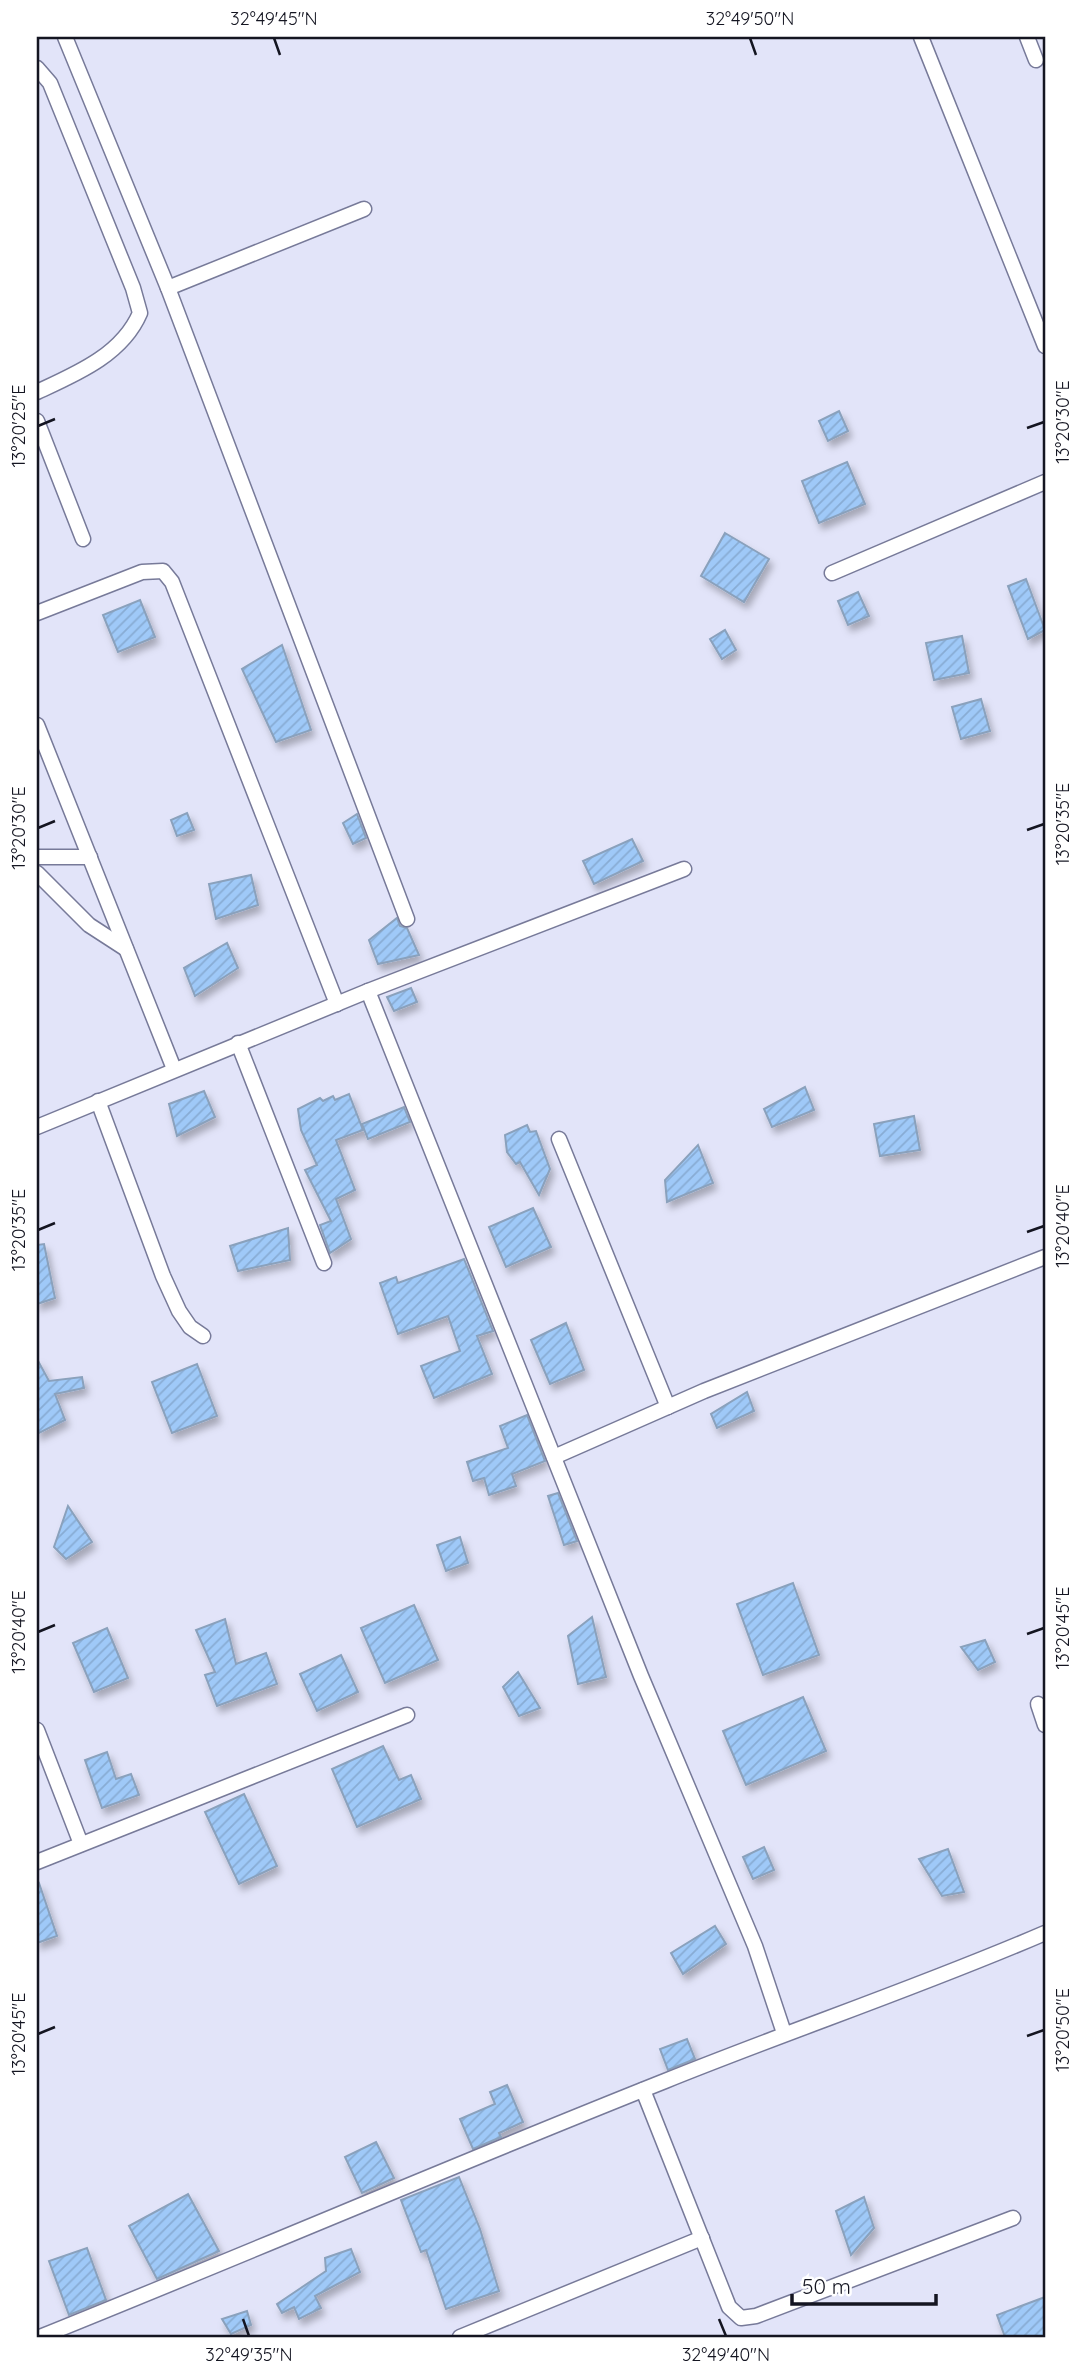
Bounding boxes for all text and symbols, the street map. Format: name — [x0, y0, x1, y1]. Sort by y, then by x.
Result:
text: 32°49'45"N — [230, 7, 318, 30]
text: 32°49'50"N — [706, 7, 794, 30]
text: 13°20'30"E — [1051, 380, 1074, 464]
text: 13°20'25"E — [7, 384, 30, 468]
text: 13°20'35"E — [1051, 783, 1074, 865]
text: 13°20'30"E — [7, 786, 30, 870]
text: 13°20'40"E — [1051, 1184, 1074, 1268]
text: 13°20'35"E — [7, 1189, 30, 1271]
text: 13°20'45"E — [1051, 1587, 1074, 1669]
text: 13°20'40"E — [7, 1590, 30, 1674]
text: 13°20'50"E — [1051, 1988, 1074, 2072]
text: 13°20'45"E — [7, 1993, 30, 2075]
scale bar — [792, 2262, 935, 2306]
text: 50 m — [802, 2273, 851, 2299]
text: 32°49'35"N — [205, 2343, 293, 2366]
text: 32°49'40"N — [682, 2343, 770, 2366]

